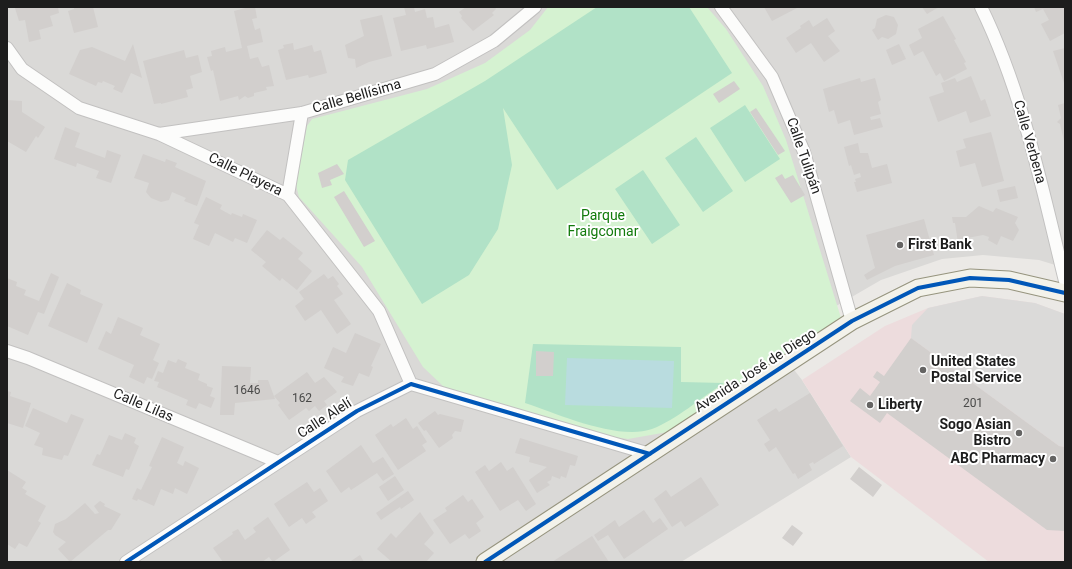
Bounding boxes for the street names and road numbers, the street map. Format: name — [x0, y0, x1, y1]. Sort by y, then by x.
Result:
street label: Calle Bellísima — [311, 76, 403, 118]
street label: Calle Verbena — [1009, 98, 1049, 186]
street label: Calle Tulipán — [782, 116, 824, 196]
street label: Calle Playera — [205, 150, 285, 200]
street label: Avenida José de Diego — [692, 325, 820, 417]
street label: Calle Lilas — [110, 386, 176, 426]
street label: Calle Alelí — [295, 395, 355, 443]

